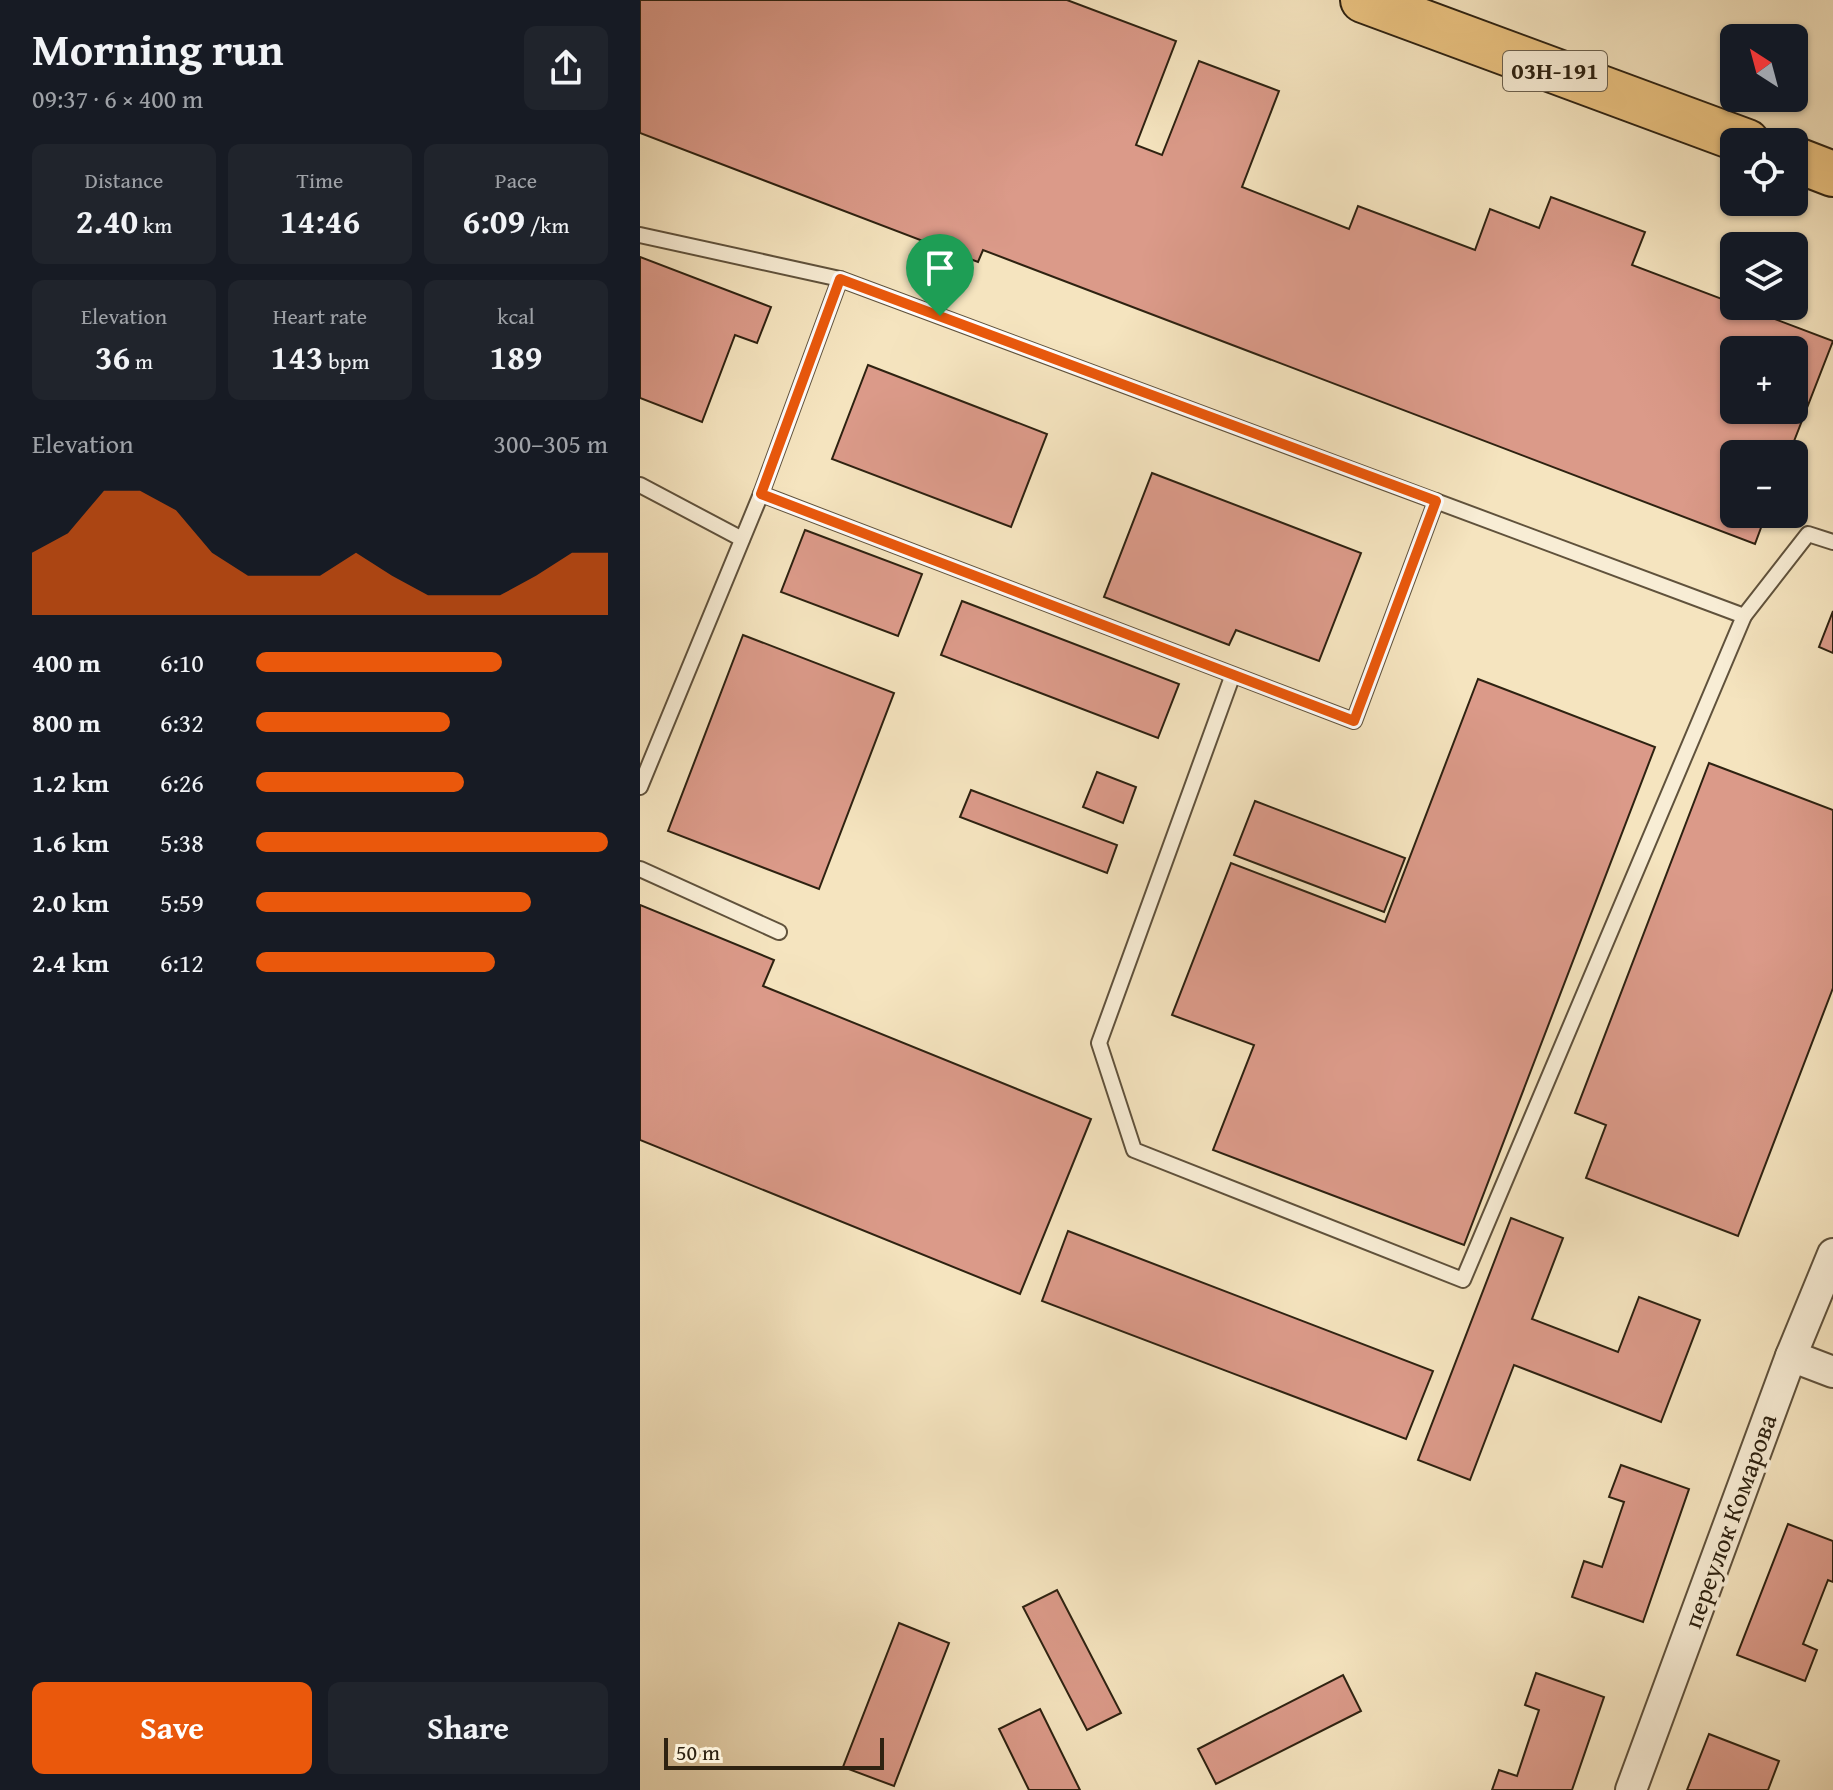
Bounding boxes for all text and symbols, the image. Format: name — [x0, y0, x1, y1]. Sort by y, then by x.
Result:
text: Morning run — [32, 17, 283, 81]
north arrow — [1720, 24, 1808, 112]
map controls — [1720, 24, 1808, 528]
button: share — [524, 26, 608, 110]
road number: 03Н-191 — [1503, 51, 1607, 91]
text: 09:37 · 6 × 400 m — [32, 79, 203, 118]
button: locate — [1720, 128, 1808, 216]
text: Distance — [85, 164, 163, 196]
text: Time — [297, 164, 343, 196]
text: Pace — [495, 164, 537, 196]
text: 2.40 — [76, 196, 138, 245]
text: 14:46 — [280, 196, 360, 245]
text: 6:09 — [463, 196, 525, 245]
text: km — [138, 209, 172, 241]
text: /km — [525, 209, 569, 241]
button: layers — [1720, 232, 1808, 320]
pin — [906, 234, 974, 316]
icon: arrive — [918, 246, 962, 290]
text: Elevation — [81, 300, 167, 332]
text: Heart rate — [273, 300, 367, 332]
text: kcal — [497, 300, 535, 332]
text: 36 — [95, 332, 130, 381]
text: 143 — [271, 332, 323, 381]
text: 189 — [490, 332, 542, 381]
button: + — [1720, 336, 1808, 424]
text: m — [130, 345, 153, 377]
text: bpm — [323, 345, 369, 377]
text: Elevation — [32, 424, 134, 463]
text: 300–305 m — [494, 424, 608, 463]
button: − — [1720, 440, 1808, 528]
text: 400 m — [32, 643, 100, 682]
text: 6:10 — [160, 643, 204, 682]
text: 800 m — [32, 703, 100, 742]
text: 6:32 — [160, 703, 204, 742]
text: 1.2 km — [32, 763, 109, 802]
text: 6:26 — [160, 763, 204, 802]
text: 1.6 km — [32, 823, 109, 862]
text: 5:38 — [160, 823, 204, 862]
text: 2.0 km — [32, 883, 109, 922]
text: 5:59 — [160, 883, 204, 922]
text: 2.4 km — [32, 943, 109, 982]
text: 6:12 — [160, 943, 204, 982]
street label: переулок Комарова — [1673, 1407, 1787, 1634]
button: Save — [32, 1682, 312, 1774]
button: Share — [328, 1682, 608, 1774]
scale bar — [664, 1734, 884, 1770]
text: 50 m — [676, 1736, 720, 1768]

